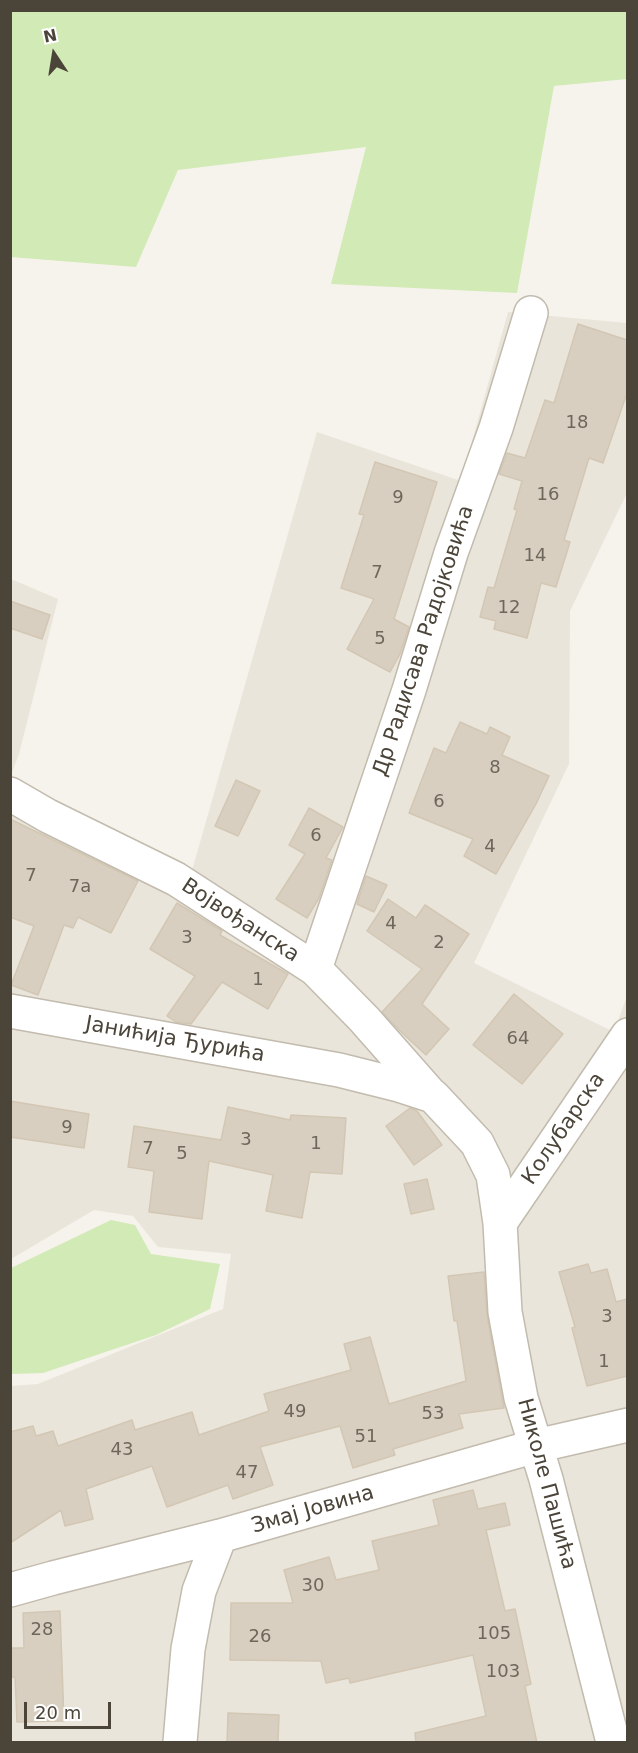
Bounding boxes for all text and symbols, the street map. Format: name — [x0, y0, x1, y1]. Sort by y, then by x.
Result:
north arrow — [24, 24, 84, 84]
text: N — [42, 25, 59, 47]
house number: 18 — [566, 412, 588, 434]
house number: 16 — [537, 484, 559, 506]
house number: 9 — [392, 487, 404, 509]
street label: Др Радисава Радојковића — [368, 502, 480, 780]
house number: 14 — [524, 545, 546, 567]
house number: 7 — [371, 562, 383, 584]
house number: 12 — [498, 597, 520, 619]
house number: 5 — [374, 628, 386, 650]
house number: 8 — [489, 757, 501, 779]
house number: 6 — [433, 791, 445, 813]
house number: 6 — [310, 825, 322, 847]
house number: 4 — [484, 836, 496, 858]
house number: 7 — [25, 865, 37, 887]
street label: Војвођанска — [176, 874, 304, 968]
house number: 7a — [69, 876, 91, 898]
house number: 4 — [385, 913, 397, 935]
house number: 3 — [181, 927, 193, 949]
house number: 2 — [433, 932, 445, 954]
house number: 1 — [252, 969, 264, 991]
street label: Јанићија Ђурића — [83, 1012, 267, 1068]
house number: 64 — [507, 1028, 529, 1050]
street label: Колубарска — [517, 1068, 611, 1190]
house number: 9 — [61, 1117, 73, 1139]
house number: 3 — [240, 1129, 252, 1151]
house number: 1 — [310, 1133, 322, 1155]
house number: 7 — [142, 1138, 154, 1160]
house number: 5 — [176, 1143, 188, 1165]
house number: 3 — [601, 1306, 613, 1328]
house number: 1 — [598, 1351, 610, 1373]
street label: Николе Пашића — [511, 1396, 581, 1572]
house number: 49 — [284, 1401, 306, 1423]
house number: 53 — [422, 1403, 444, 1425]
house number: 51 — [355, 1426, 377, 1448]
house number: 43 — [111, 1439, 133, 1461]
house number: 47 — [236, 1462, 258, 1484]
street label: Змај Јовина — [249, 1480, 377, 1540]
house number: 30 — [302, 1575, 324, 1597]
house number: 28 — [31, 1619, 53, 1641]
house number: 105 — [477, 1623, 511, 1645]
house number: 26 — [249, 1626, 271, 1648]
house number: 103 — [486, 1661, 520, 1683]
scale bar — [27, 1690, 114, 1728]
text: 20 m — [35, 1702, 81, 1723]

